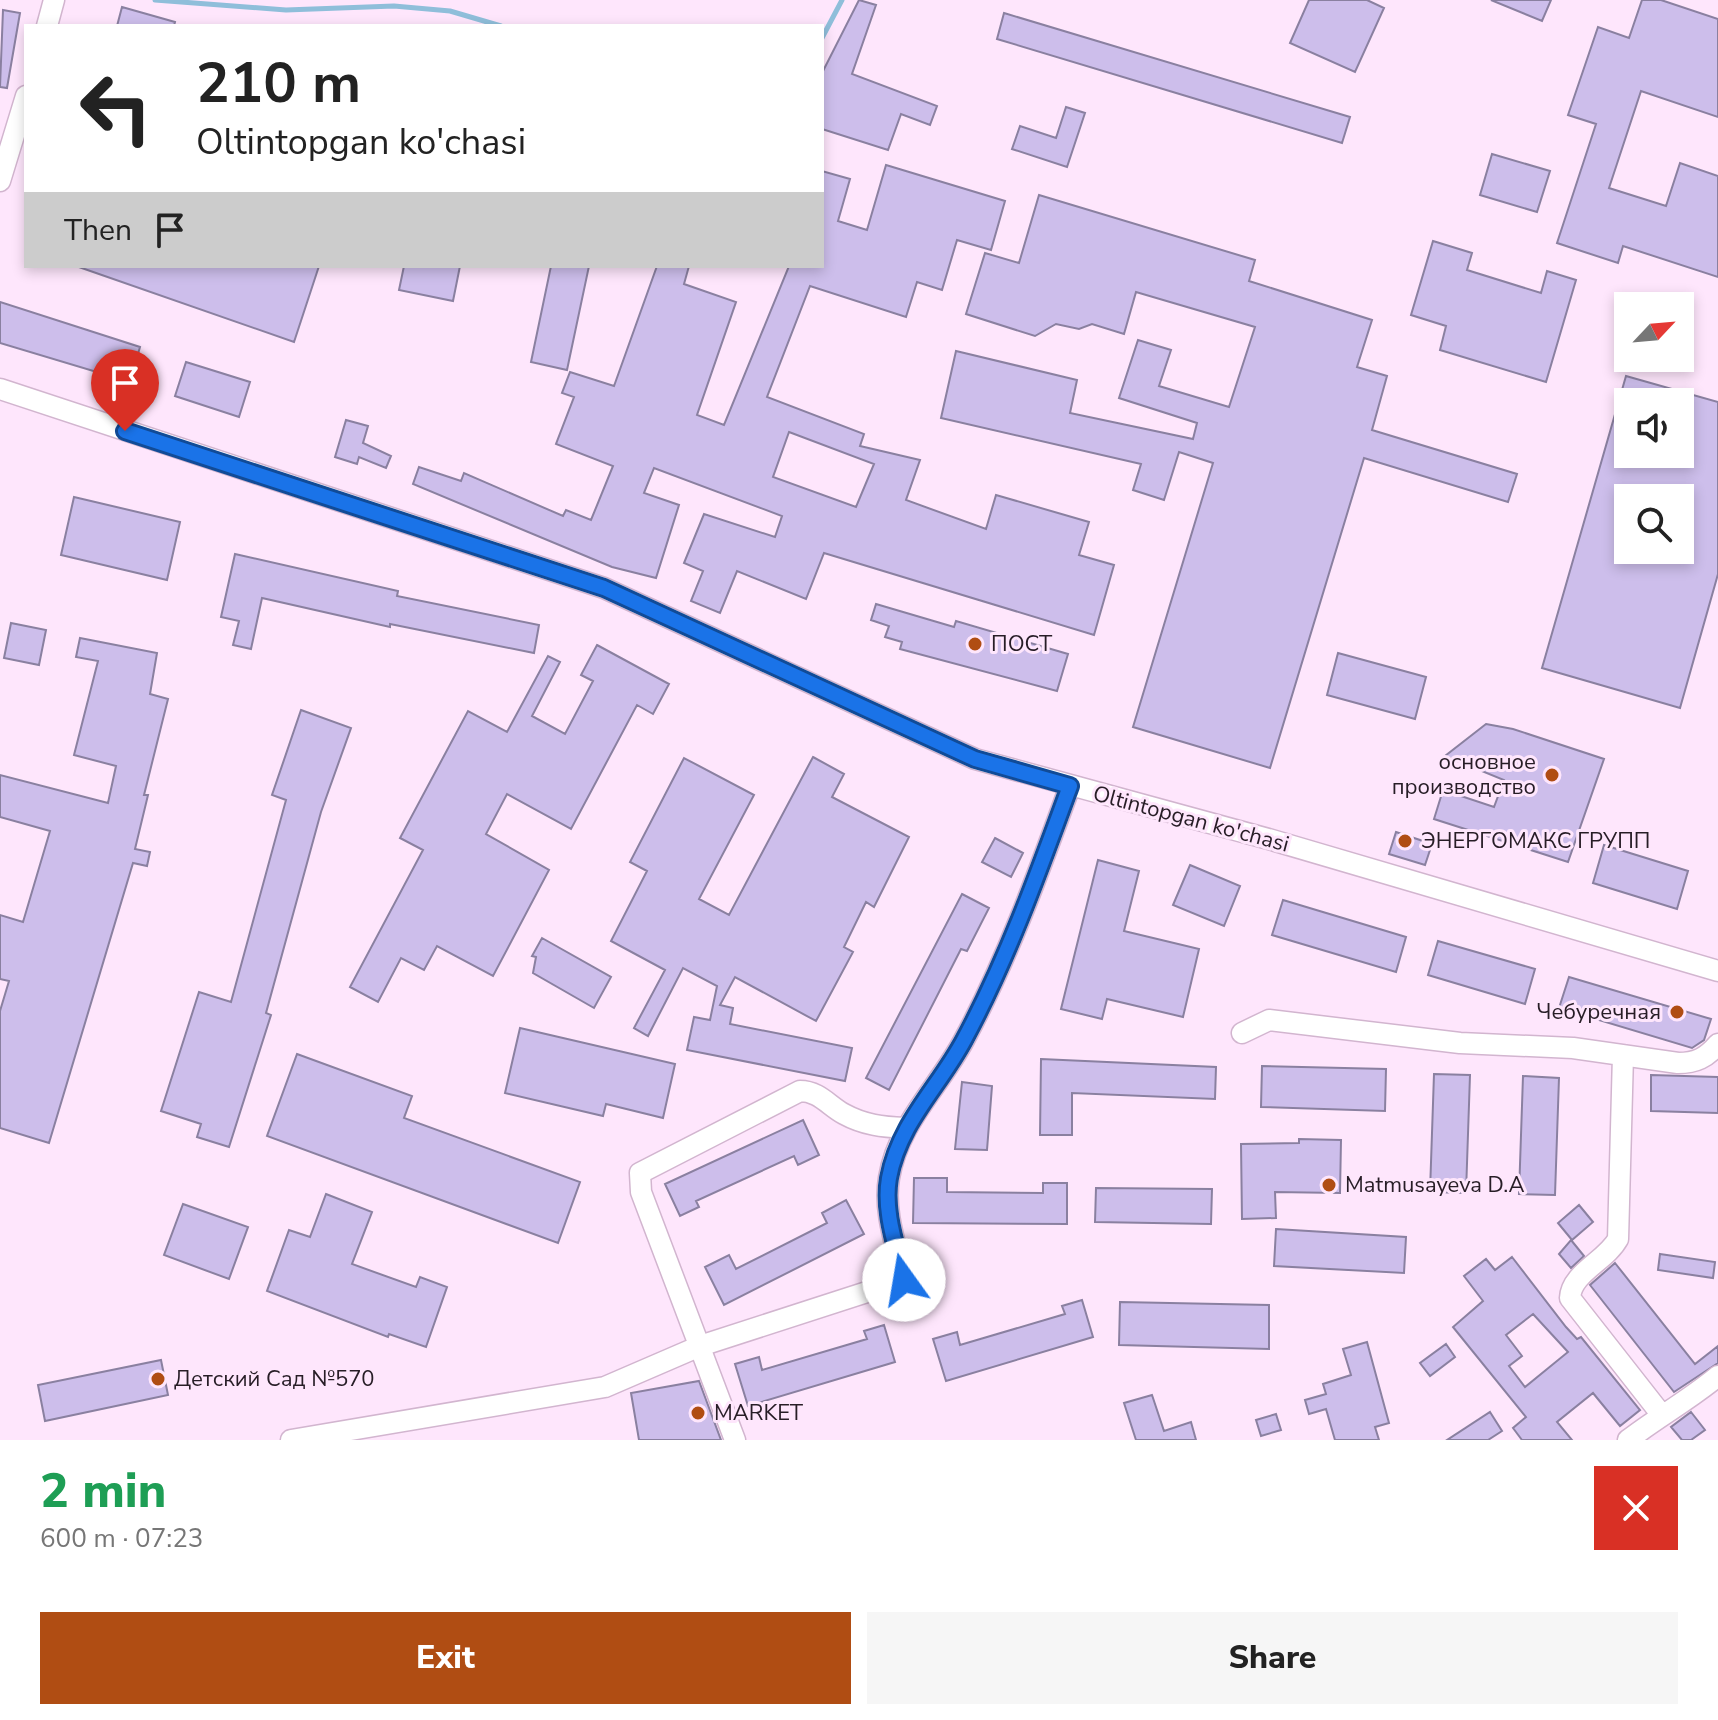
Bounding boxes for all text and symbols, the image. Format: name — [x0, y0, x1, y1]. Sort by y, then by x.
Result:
text: 210 m — [196, 45, 361, 122]
icon: left — [64, 56, 168, 160]
text: Oltintopgan ko'chasi — [196, 118, 526, 167]
icon: arrive — [148, 208, 192, 252]
text: Then — [64, 210, 132, 251]
north arrow — [1614, 292, 1694, 372]
map controls — [1614, 292, 1694, 564]
pin — [91, 349, 159, 431]
icon: arrive — [103, 361, 147, 405]
button: sound — [1614, 388, 1694, 468]
button: search — [1614, 484, 1694, 564]
place label: ПОСТ — [991, 629, 1053, 659]
marker: ПОСТ — [966, 635, 984, 653]
place label: основное производство — [1392, 747, 1536, 802]
marker: основное производство — [1543, 766, 1561, 784]
street label: Oltintopgan ko'chasi — [1090, 778, 1292, 860]
place label: ЭНЕРГОМАКС ГРУПП — [1421, 826, 1650, 856]
marker: ЭНЕРГОМАКС ГРУПП — [1396, 832, 1414, 850]
place label: Чебуречная — [1537, 997, 1661, 1027]
marker: Чебуречная — [1668, 1003, 1686, 1021]
place label: Matmusayeva D.A — [1345, 1170, 1525, 1200]
marker: Matmusayeva D.A — [1320, 1176, 1338, 1194]
position arrow — [862, 1238, 946, 1322]
place label: Детский Сад №570 — [174, 1364, 375, 1394]
marker: Детский Сад №570 — [149, 1370, 167, 1388]
place label: MARKET — [714, 1398, 804, 1428]
marker: MARKET — [689, 1404, 707, 1422]
text: 2 min — [40, 1458, 166, 1524]
button: close — [1594, 1466, 1678, 1550]
text: 600 m · 07:23 — [40, 1521, 203, 1556]
button: Exit — [40, 1612, 851, 1704]
button: Share — [867, 1612, 1678, 1704]

